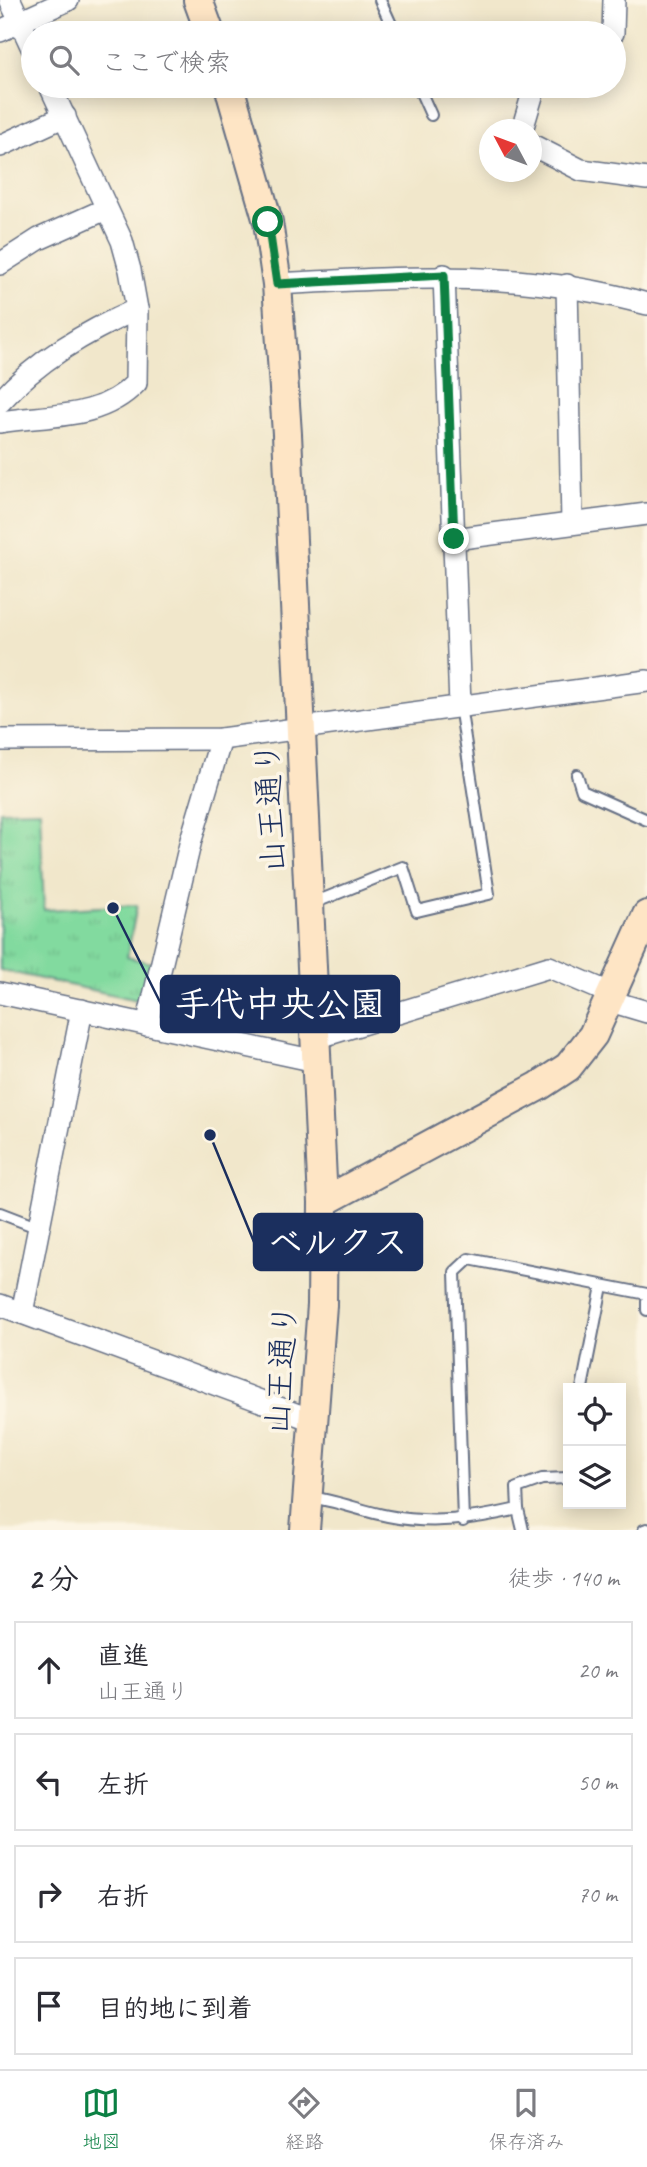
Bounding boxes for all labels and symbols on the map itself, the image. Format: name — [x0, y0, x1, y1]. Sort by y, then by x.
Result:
north arrow — [479, 119, 542, 182]
route start — [252, 206, 283, 237]
route end — [438, 523, 469, 554]
street label: 山王通り — [246, 740, 294, 874]
callout: 手代中央公園 — [161, 976, 399, 1032]
text: 手代中央公園 — [175, 982, 385, 1027]
callout: ベルクス — [254, 1214, 422, 1270]
text: ベルクス — [268, 1220, 408, 1265]
street label: 山王通り — [255, 1302, 307, 1436]

